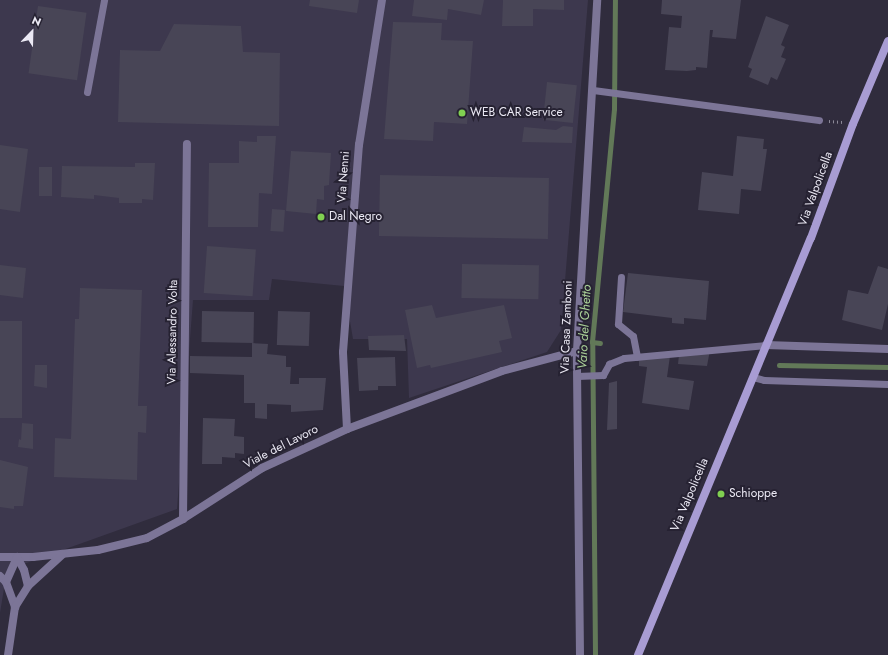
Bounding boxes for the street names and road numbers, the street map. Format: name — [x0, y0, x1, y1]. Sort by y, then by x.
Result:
street label: Via Valpolicella — [796, 150, 836, 228]
street label: Via Nenni — [335, 151, 353, 203]
street label: Via Alessandro Volta — [165, 279, 181, 385]
street label: Via Casa Zamboni — [558, 280, 576, 374]
street label: Viale del Lavoro — [241, 422, 321, 472]
street label: Via Valpolicella — [668, 456, 712, 534]

